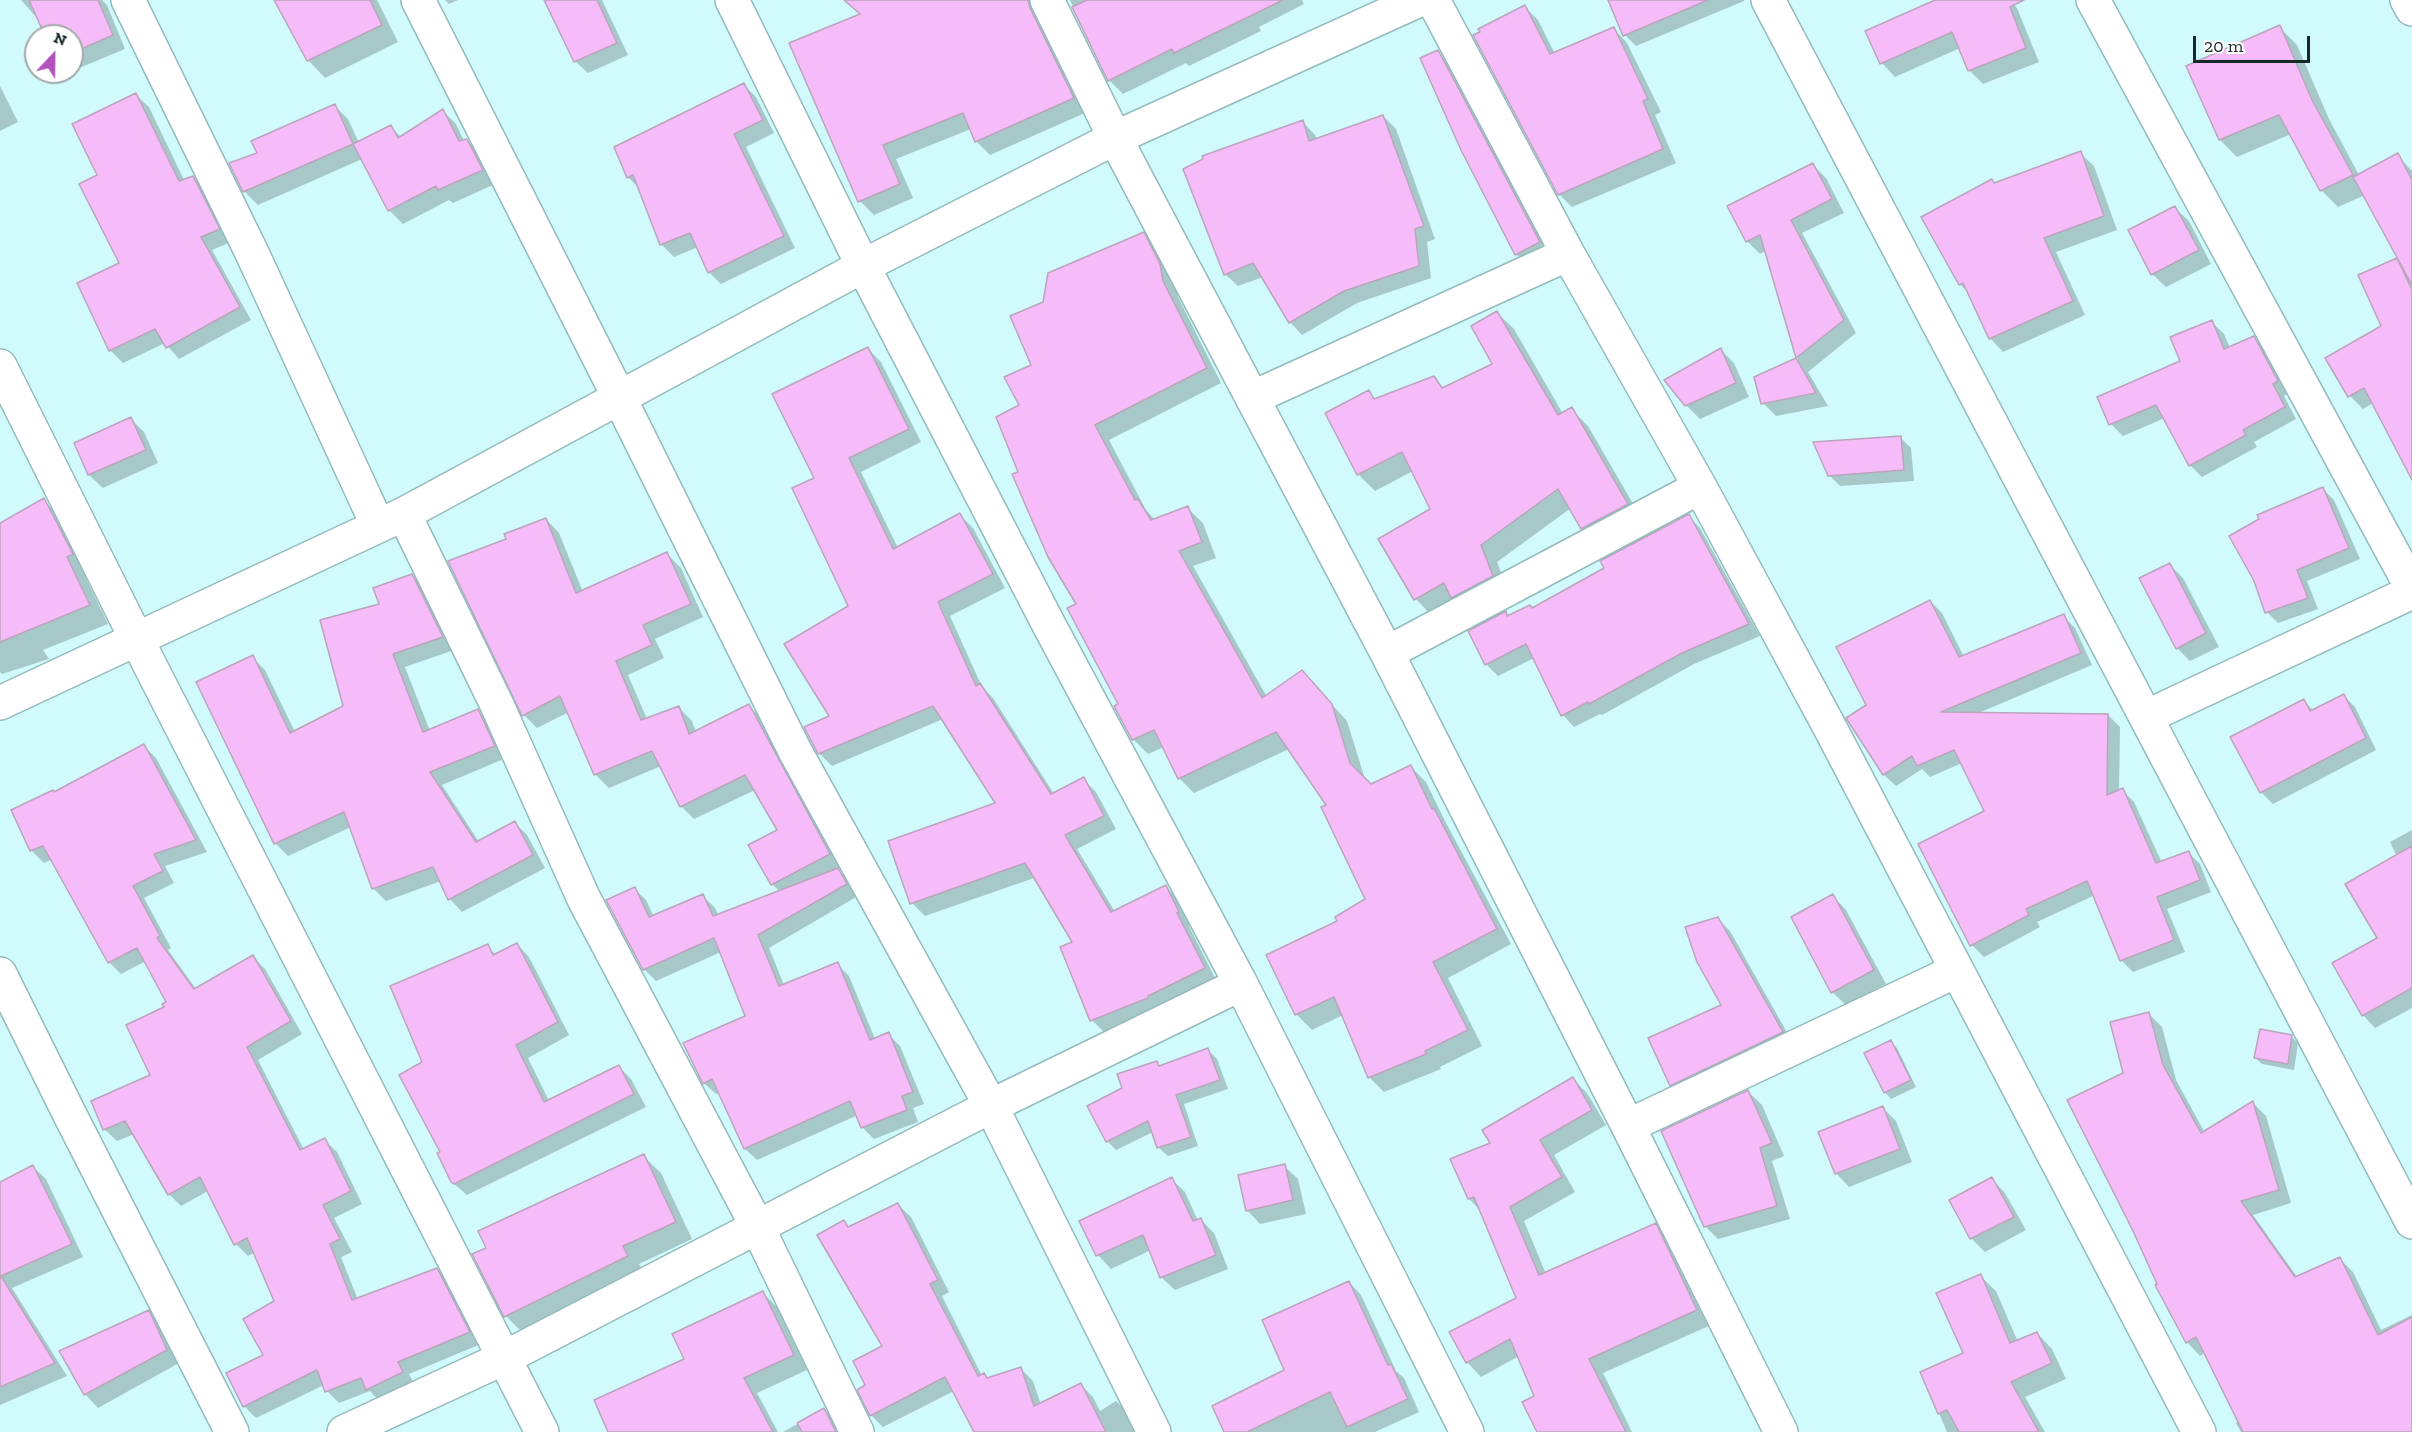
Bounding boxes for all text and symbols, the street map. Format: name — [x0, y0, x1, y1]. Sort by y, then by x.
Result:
north arrow — [24, 24, 84, 84]
scale bar — [2196, 24, 2313, 62]
text: N — [51, 28, 69, 50]
text: 20 m — [2204, 35, 2243, 57]

